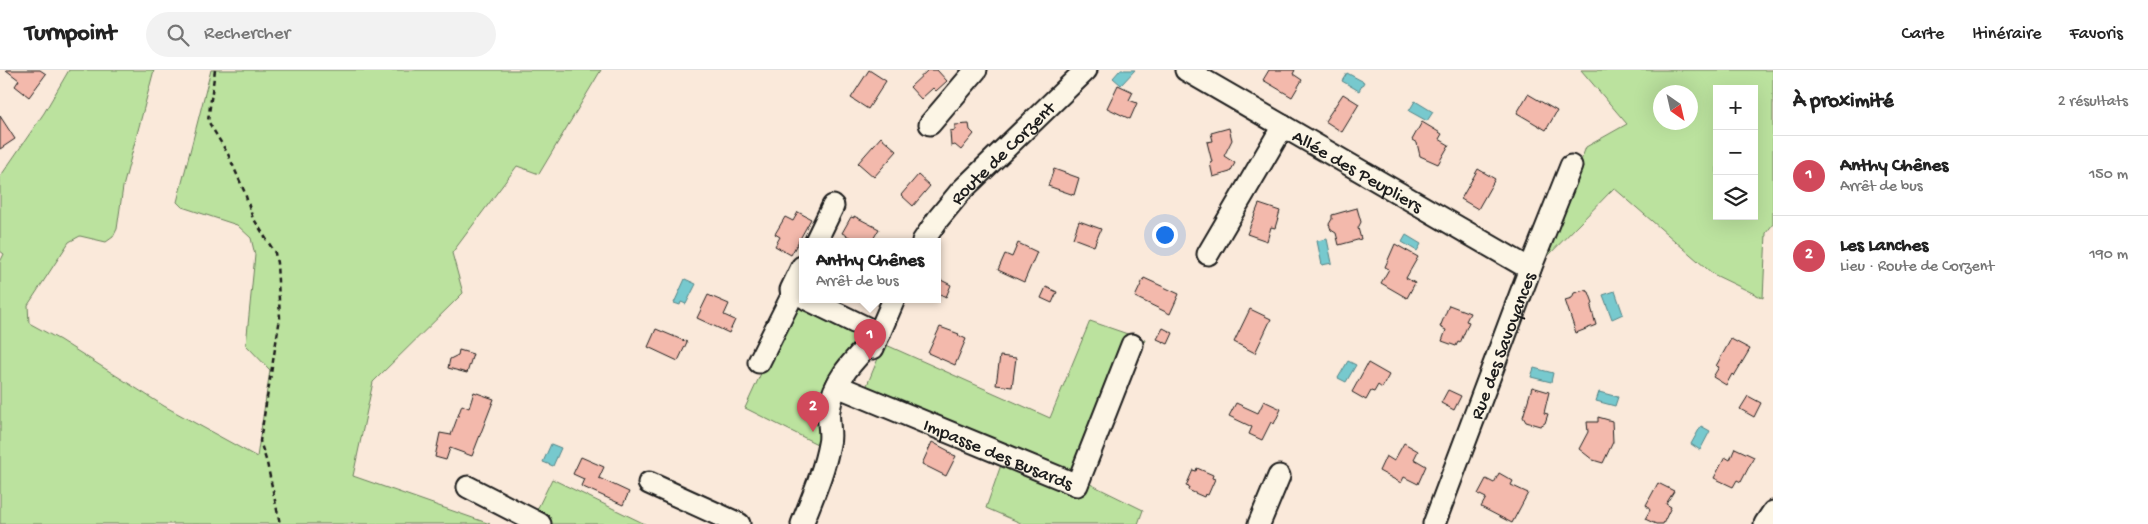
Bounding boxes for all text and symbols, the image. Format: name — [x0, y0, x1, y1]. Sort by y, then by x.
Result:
search box — [146, 12, 496, 57]
text: Turnpoint — [25, 20, 116, 49]
icon: search — [164, 21, 192, 49]
text: Rechercher — [204, 23, 290, 46]
text: Carte — [1901, 24, 1944, 45]
text: Itinéraire — [1972, 24, 2042, 45]
text: Favoris — [2070, 24, 2123, 45]
north arrow — [1653, 85, 1698, 130]
map controls — [1713, 85, 1758, 220]
button: + — [1713, 85, 1758, 130]
text: À proximité — [1793, 90, 1894, 115]
text: 2 résultats — [2058, 93, 2128, 112]
street label: Route de Corzent — [947, 97, 1063, 211]
street label: Allée des Peupliers — [1287, 126, 1427, 220]
button: − — [1713, 130, 1758, 175]
text: Anthy Chênes — [1840, 155, 1948, 178]
text: 1 — [1806, 166, 1812, 185]
text: 150 m — [2089, 166, 2128, 185]
button: layers — [1713, 175, 1758, 220]
text: Arrêt de bus — [1840, 178, 1923, 197]
your location — [1152, 222, 1178, 248]
text: Les Lanches — [1840, 235, 1928, 258]
popup — [799, 238, 941, 303]
text: 2 — [1805, 246, 1813, 265]
text: 190 m — [2089, 246, 2128, 265]
text: Anthy Chênes — [816, 250, 924, 273]
text: Lieu · Route de Corzent — [1840, 258, 1994, 277]
street label: Rue des Savoyances — [1466, 269, 1543, 423]
text: Arrêt de bus — [816, 273, 899, 292]
pin: 1 — [854, 319, 886, 360]
pin: 2 — [797, 391, 829, 432]
street label: Impasse des Busards — [919, 415, 1077, 497]

